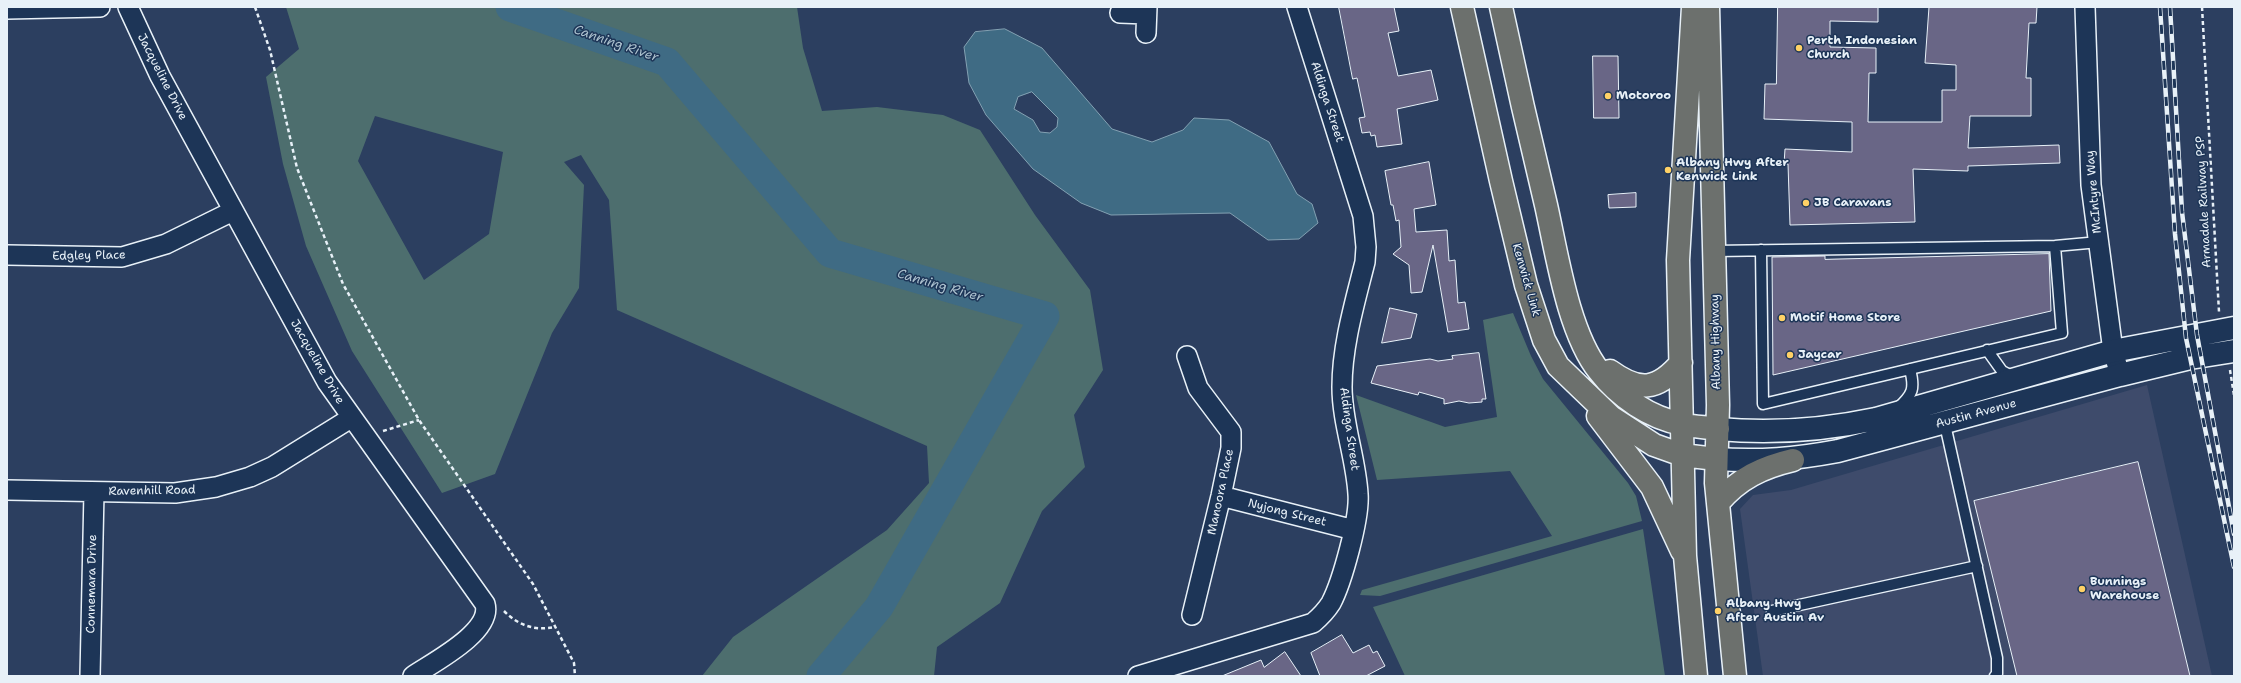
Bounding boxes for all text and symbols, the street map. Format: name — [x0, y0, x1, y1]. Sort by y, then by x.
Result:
water label: Canning River — [572, 22, 660, 66]
street label: Jacqueline Drive — [134, 31, 190, 123]
place label: Perth Indonesian Church — [1807, 34, 1917, 62]
marker: Perth Indonesian Church — [1794, 43, 1804, 53]
street label: Aldinga Street — [1307, 60, 1347, 144]
place label: Motoroo — [1616, 89, 1671, 103]
marker: Motoroo — [1603, 91, 1613, 101]
street label: Armadale Railway PSP — [2193, 136, 2215, 268]
street label: McIntyre Way — [2083, 150, 2105, 234]
place label: Albany Hwy After Kenwick Link — [1676, 156, 1789, 184]
marker: Albany Hwy After Kenwick Link — [1663, 165, 1673, 175]
place label: JB Caravans — [1814, 196, 1892, 210]
marker: JB Caravans — [1801, 198, 1811, 208]
street label: Kenwick Link — [1509, 242, 1543, 318]
street label: Edgley Place — [52, 248, 126, 264]
water label: Canning River — [895, 266, 985, 306]
street label: Albany Highway — [1708, 294, 1724, 390]
place label: Motif Home Store — [1790, 311, 1901, 325]
marker: Motif Home Store — [1777, 313, 1787, 323]
street label: Jacqueline Drive — [287, 317, 347, 407]
place label: Jaycar — [1798, 348, 1842, 362]
marker: Jaycar — [1785, 350, 1795, 360]
street label: Aldinga Street — [1336, 386, 1362, 472]
street label: Austin Avenue — [1934, 396, 2018, 432]
street label: Manoora Place — [1205, 448, 1237, 536]
street label: Ravenhill Road — [108, 483, 196, 499]
street label: Nyjong Street — [1246, 496, 1328, 530]
street label: Connemara Drive — [84, 534, 100, 634]
place label: Bunnings Warehouse — [2090, 575, 2159, 603]
marker: Bunnings Warehouse — [2077, 584, 2087, 594]
place label: Albany Hwy After Austin Av — [1726, 597, 1824, 625]
marker: Albany Hwy After Austin Av — [1713, 606, 1723, 616]

